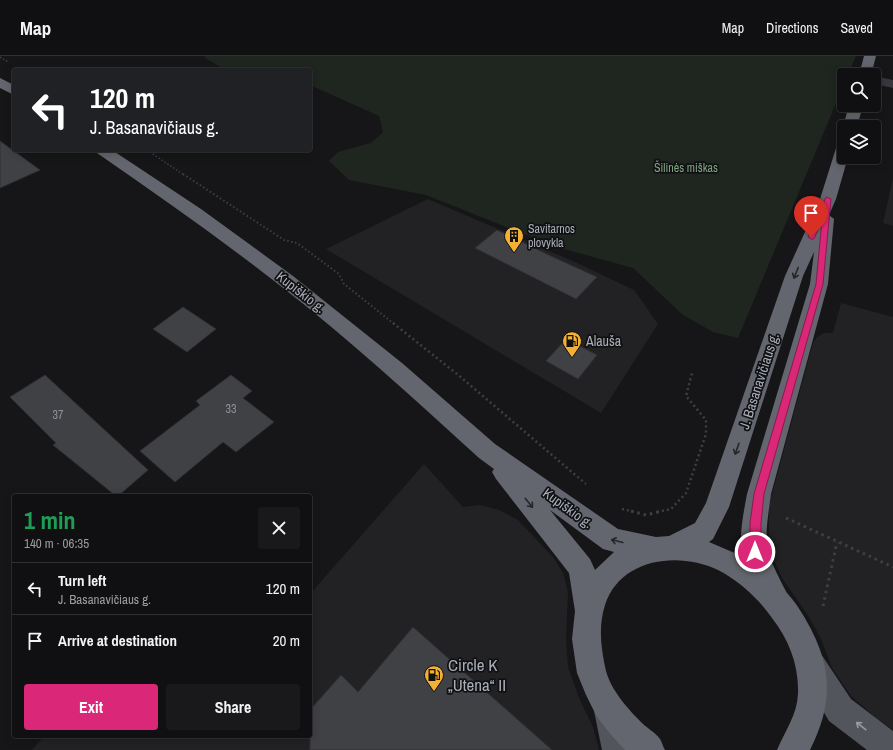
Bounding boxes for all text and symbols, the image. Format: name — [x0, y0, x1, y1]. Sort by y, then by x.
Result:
text: Map — [20, 15, 51, 41]
text: Map — [722, 19, 744, 37]
text: Directions — [766, 19, 818, 37]
text: Saved — [840, 19, 873, 37]
map controls — [837, 68, 881, 164]
button: search — [837, 68, 881, 112]
text: 120 m — [90, 79, 155, 117]
icon: left — [24, 84, 76, 136]
text: J. Basanavičiaus g. — [90, 115, 219, 140]
button: layers — [837, 120, 881, 164]
park label: Šilinės miškas — [654, 160, 718, 176]
pin — [794, 196, 828, 237]
icon: arrive — [800, 202, 822, 224]
place label: Savitarnos plovykla — [528, 221, 575, 251]
building icon: Savitarnos plovykla — [503, 225, 525, 253]
one-way arrow — [792, 266, 799, 278]
street label: Kupiškio g. — [273, 267, 329, 317]
fuel station icon: Alauša — [561, 330, 583, 358]
street label: J. Basanavičiaus g. — [735, 331, 783, 431]
place label: Alauša — [585, 332, 622, 350]
house number: 33 — [226, 401, 236, 417]
house number: 37 — [53, 407, 64, 423]
one-way arrow — [732, 443, 740, 455]
street label: Kupiškio g. — [539, 484, 597, 532]
one-way arrow — [525, 498, 534, 509]
text: 1 min — [24, 504, 75, 536]
button: close — [258, 507, 300, 549]
position arrow — [734, 531, 776, 573]
text: 140 m · 06:35 — [24, 535, 89, 552]
one-way arrow — [611, 537, 624, 544]
text: Turn left — [58, 570, 106, 591]
icon: left — [24, 578, 46, 600]
text: 120 m — [266, 578, 300, 599]
text: J. Basanavičiaus g. — [58, 591, 151, 608]
icon: arrive — [24, 630, 46, 652]
text: Arrive at destination — [58, 630, 177, 651]
text: 20 m — [273, 630, 300, 651]
place label: Circle K „Utena“ II — [448, 653, 506, 696]
fuel station icon: Circle K „Utena“ II — [423, 664, 445, 692]
button: Exit — [24, 684, 158, 730]
button: Share — [166, 684, 300, 730]
one-way arrow — [856, 722, 867, 731]

